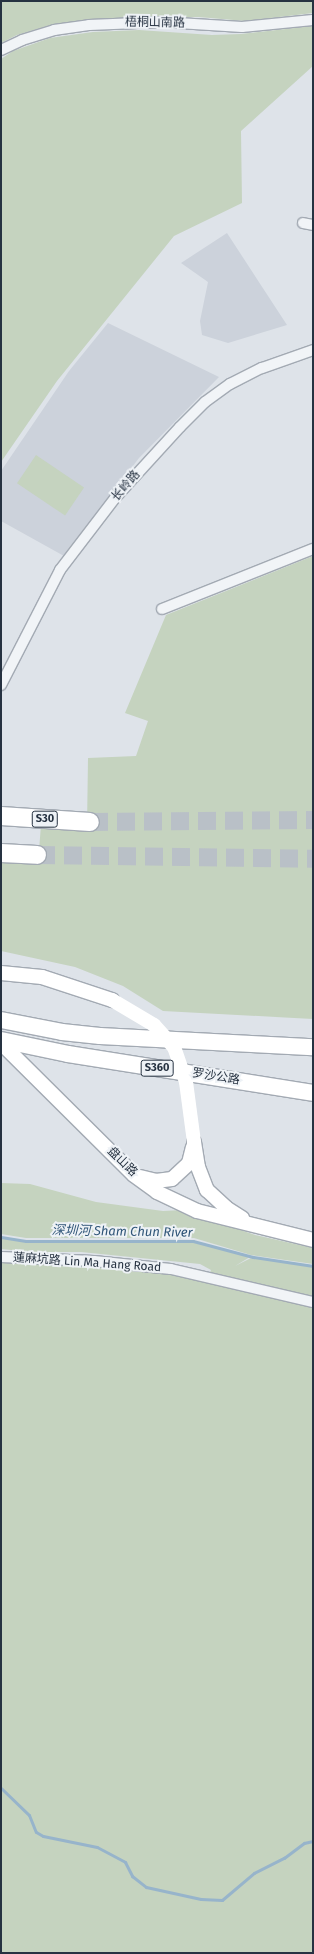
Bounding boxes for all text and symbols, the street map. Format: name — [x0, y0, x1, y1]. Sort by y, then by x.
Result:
street label: 梧桐山南路 — [125, 15, 185, 31]
street label: 长岭路 — [109, 468, 143, 504]
road number: S30 — [31, 810, 59, 828]
road number: S360 — [140, 1059, 174, 1077]
street label: 罗沙公路 — [191, 1066, 241, 1088]
street label: 盘山路 — [104, 1144, 140, 1180]
water label: 深圳河 Sham Chun River — [51, 1223, 193, 1241]
street label: 蓮麻坑路 Lin Ma Hang Road — [12, 1251, 162, 1275]

